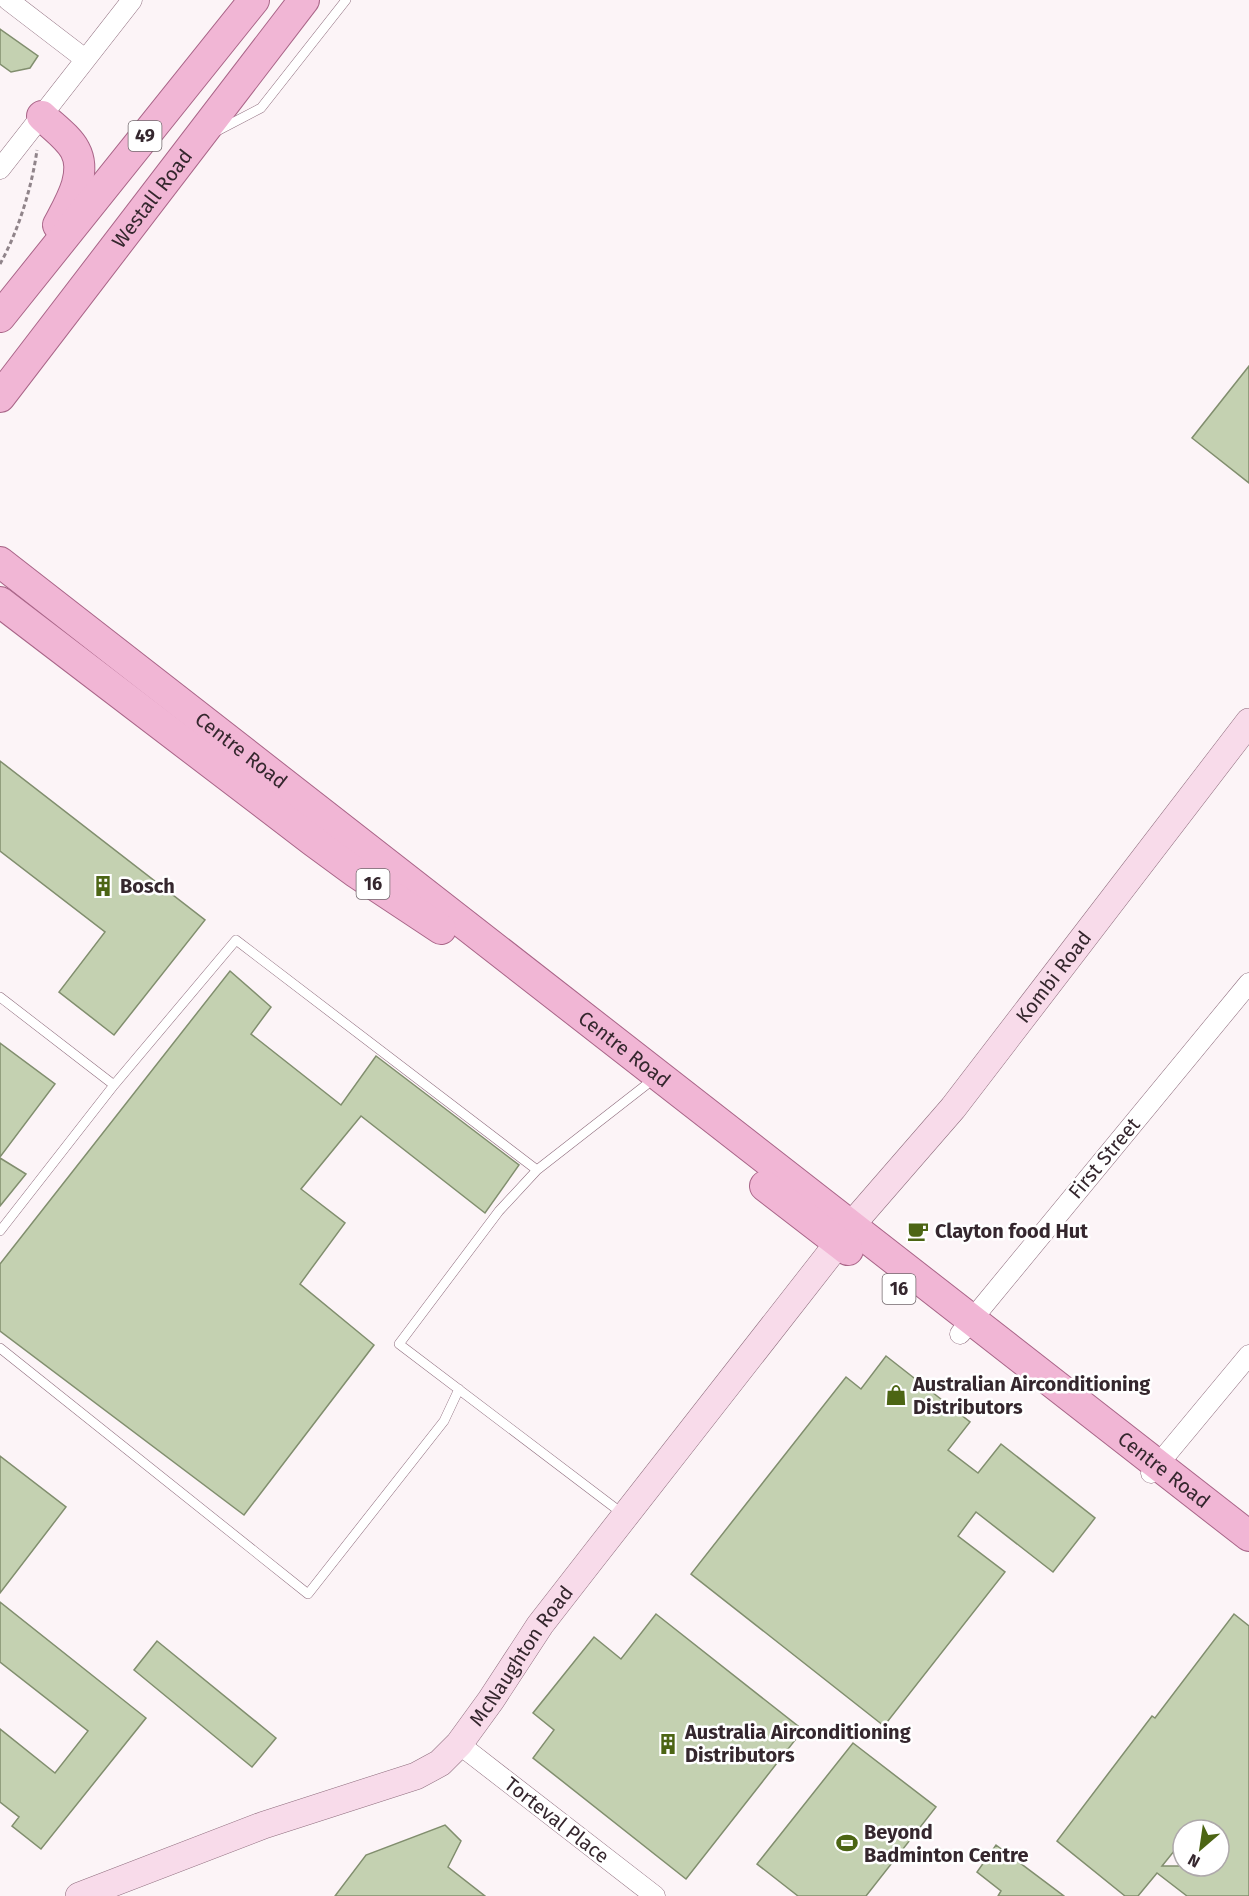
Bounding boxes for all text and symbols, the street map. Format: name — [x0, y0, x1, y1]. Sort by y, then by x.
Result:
road number: 49 — [128, 121, 162, 151]
street label: Westall Road — [107, 145, 197, 252]
street label: Centre Road — [190, 707, 292, 794]
road number: 16 — [356, 869, 389, 899]
building icon: Bosch — [91, 874, 115, 898]
place label: Bosch — [120, 874, 175, 898]
street label: Kombi Road — [1011, 926, 1096, 1028]
street label: Centre Road — [574, 1006, 675, 1092]
street label: First Street — [1063, 1112, 1145, 1203]
cafe icon: Clayton food Hut — [906, 1219, 930, 1243]
place label: Clayton food Hut — [935, 1219, 1088, 1243]
road number: 16 — [882, 1274, 916, 1304]
place label: Australian Airconditioning Distributors — [912, 1372, 1151, 1419]
shop icon: Australian Airconditioning Distributors — [884, 1383, 908, 1407]
street label: Centre Road — [1113, 1426, 1215, 1513]
street label: McNaughton Road — [464, 1581, 578, 1731]
place label: Australia Airconditioning Distributors — [684, 1720, 912, 1767]
building icon: Australia Airconditioning Distributors — [656, 1732, 680, 1756]
street label: Torteval Place — [500, 1772, 614, 1868]
north arrow — [1171, 1818, 1231, 1878]
place label: Beyond Badminton Centre — [864, 1820, 1029, 1867]
sports icon: Beyond Badminton Centre — [835, 1831, 859, 1855]
text: N — [1185, 1850, 1203, 1872]

